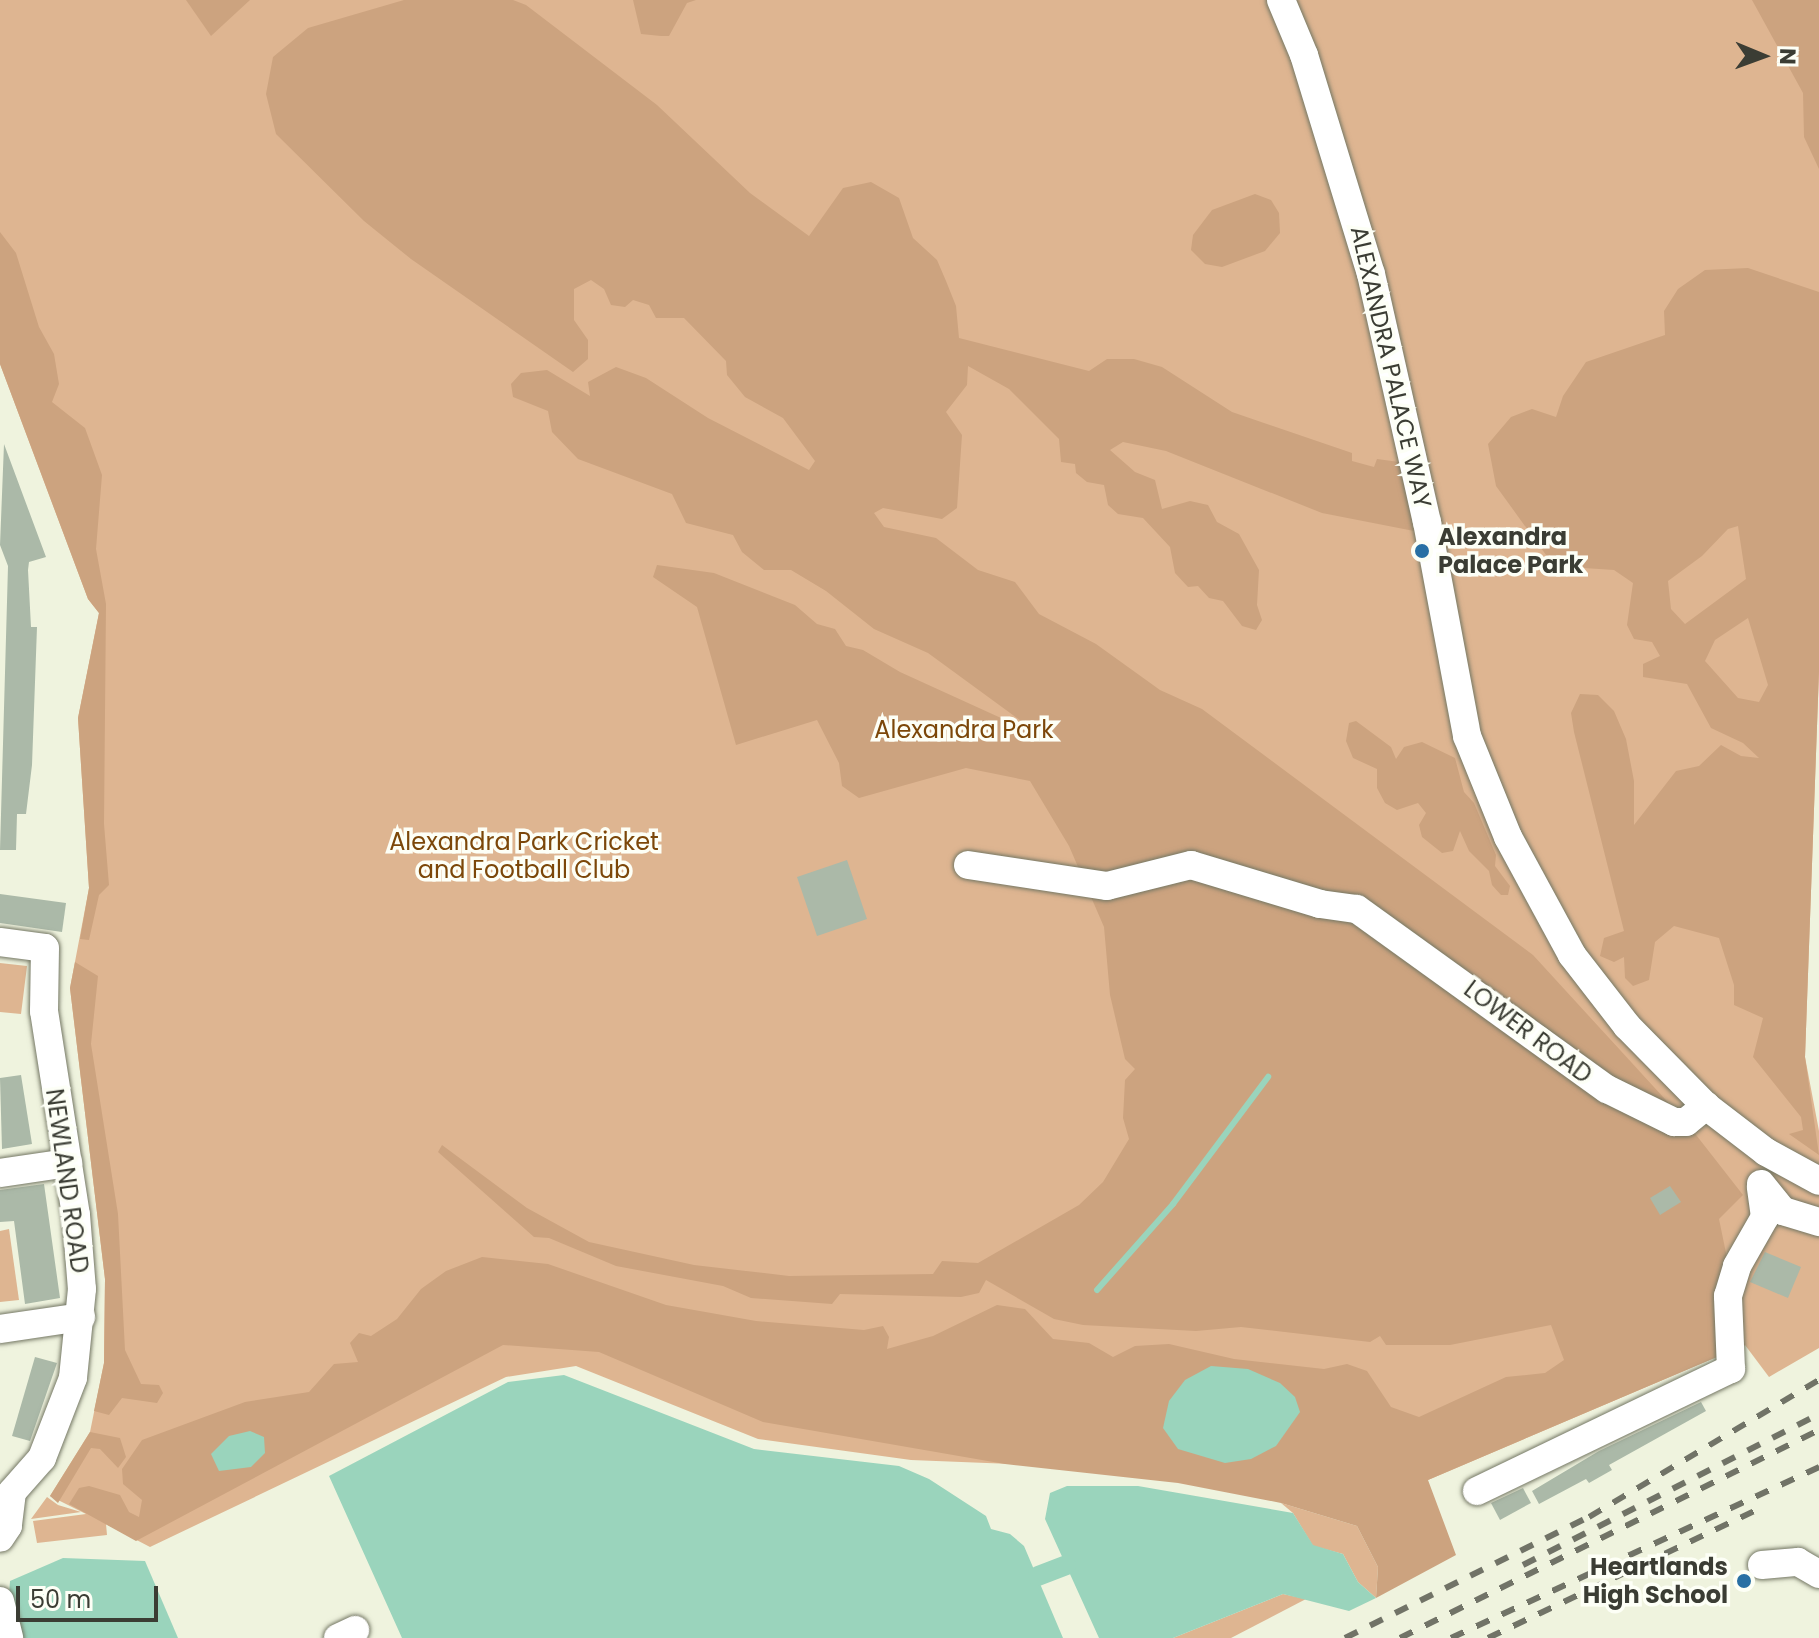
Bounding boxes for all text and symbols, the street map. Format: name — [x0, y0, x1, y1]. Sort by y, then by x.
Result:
north arrow — [1723, 16, 1803, 96]
text: N — [1772, 48, 1803, 65]
street label: ALEXANDRA PALACE WAY — [1345, 223, 1437, 511]
place label: Alexandra Palace Park — [1438, 523, 1583, 579]
marker: Alexandra Palace Park — [1413, 542, 1431, 560]
park label: Alexandra Park — [874, 716, 1054, 744]
park label: Alexandra Park Cricket and Football Club — [389, 828, 659, 884]
street label: LOWER ROAD — [1458, 975, 1598, 1089]
street label: NEWLAND ROAD — [40, 1087, 94, 1275]
place label: Heartlands High School — [1583, 1553, 1728, 1609]
scale bar — [20, 1570, 162, 1620]
marker: Heartlands High School — [1735, 1572, 1753, 1590]
text: 50 m — [30, 1583, 91, 1616]

